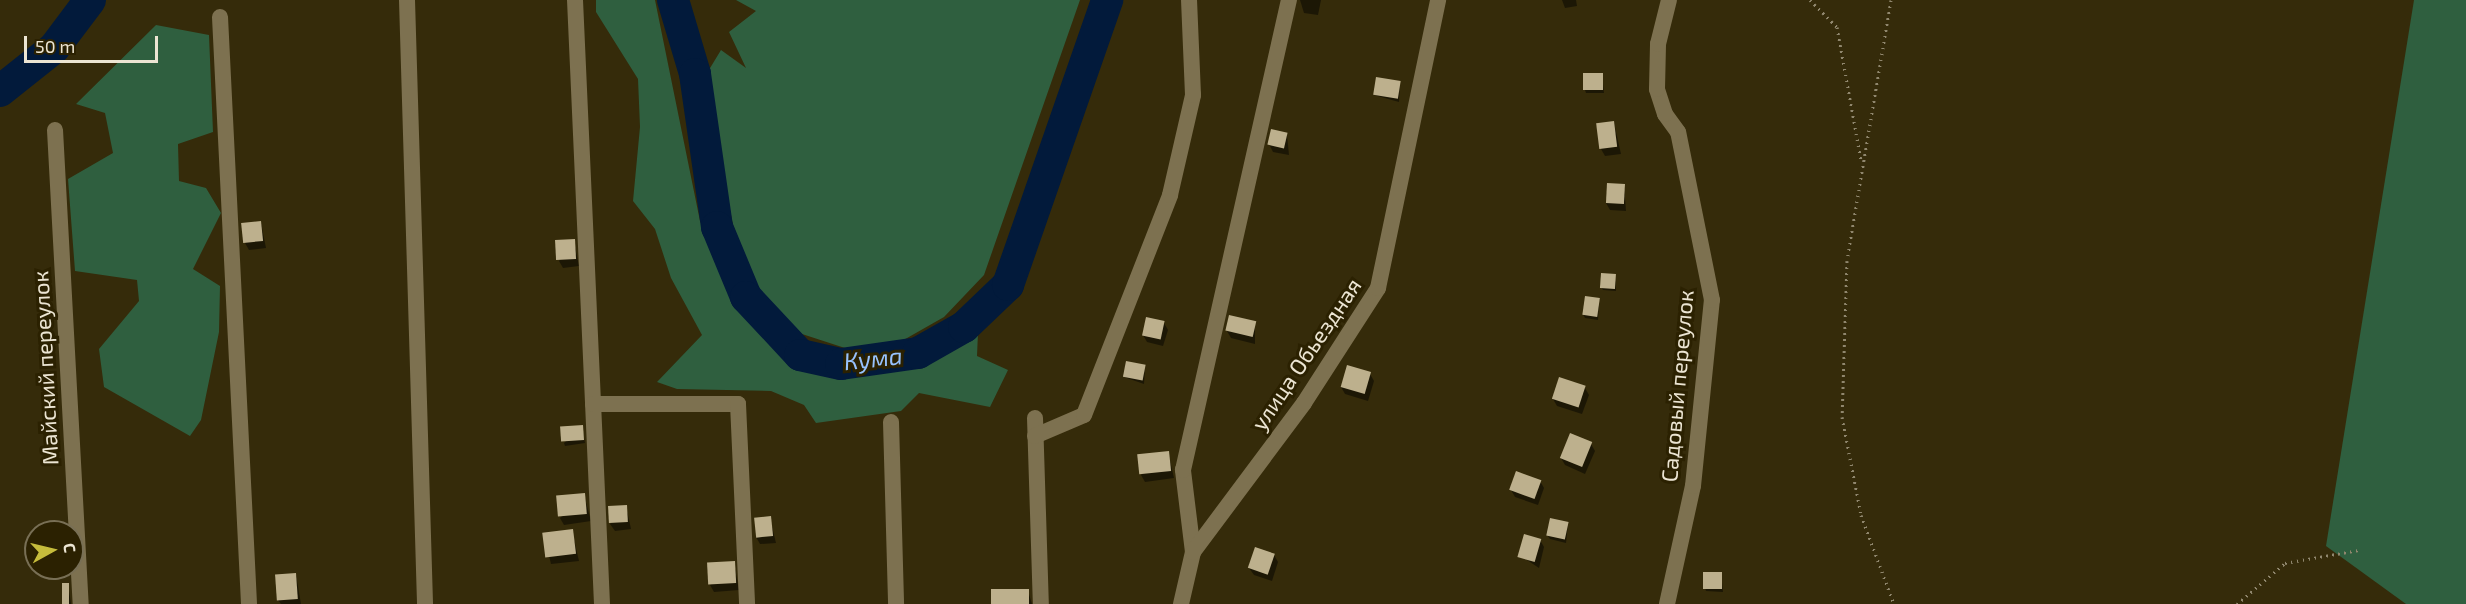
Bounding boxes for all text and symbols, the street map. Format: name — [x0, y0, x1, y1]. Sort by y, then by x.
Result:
scale bar — [27, 24, 160, 62]
text: 50 m — [35, 35, 75, 57]
street label: Майский переулок — [27, 270, 63, 466]
street label: улица Обьездная — [1245, 273, 1367, 435]
street label: Садовый переулок — [1655, 289, 1699, 483]
water label: Кума — [842, 341, 904, 375]
north arrow — [24, 520, 84, 580]
text: С — [60, 542, 80, 554]

